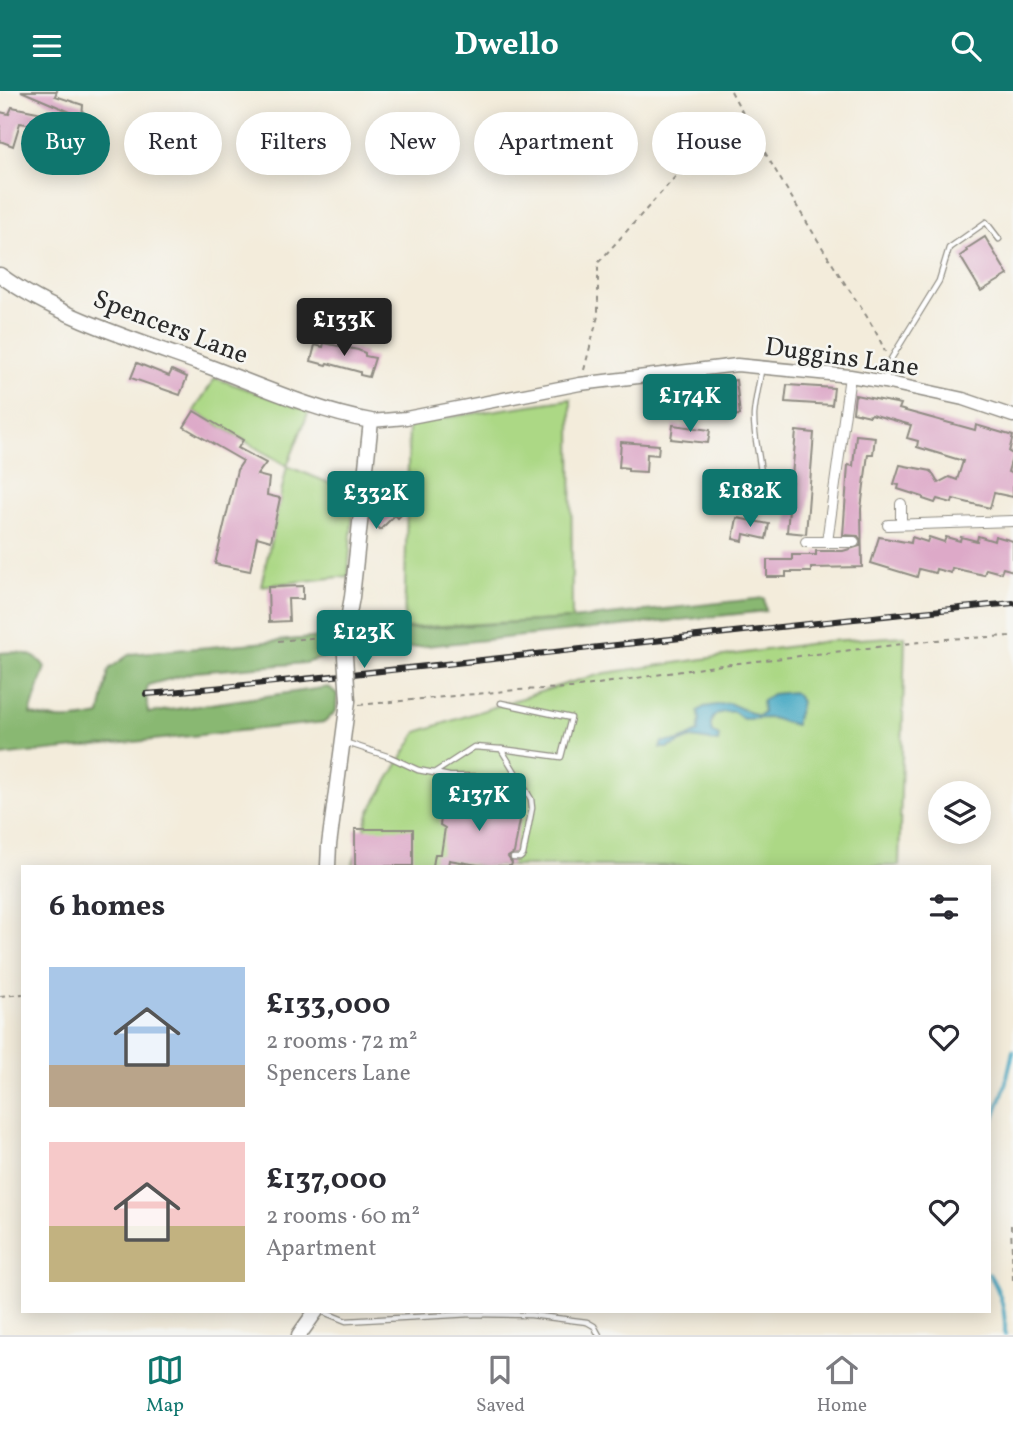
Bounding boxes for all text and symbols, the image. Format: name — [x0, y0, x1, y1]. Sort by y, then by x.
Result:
text: Dwello — [454, 24, 559, 68]
icon: menu — [28, 27, 66, 65]
icon: search — [947, 27, 985, 65]
chip: Buy — [21, 112, 110, 175]
chip: Rent — [124, 112, 222, 175]
chip: Filters — [236, 112, 351, 175]
chip: New — [365, 112, 460, 175]
chip: Apartment — [474, 112, 638, 175]
chip: House — [652, 112, 766, 175]
street label: Spencers Lane — [87, 282, 253, 374]
pin: £133K — [295, 299, 393, 358]
text: £133K — [313, 305, 375, 337]
street label: Duggins Lane — [762, 329, 921, 387]
pin: £174K — [641, 375, 739, 434]
text: £174K — [659, 381, 721, 413]
pin: £182K — [701, 469, 799, 529]
pin: £332K — [327, 471, 425, 531]
text: £182K — [718, 476, 782, 508]
text: £332K — [343, 478, 409, 510]
pin: £123K — [315, 611, 413, 670]
text: £123K — [333, 617, 395, 649]
pin: £137K — [430, 773, 528, 833]
text: £137K — [448, 780, 510, 812]
map controls — [928, 781, 991, 844]
button: layers — [928, 781, 991, 844]
text: 6 homes — [49, 886, 165, 928]
icon: filters — [925, 888, 963, 926]
text: £133,000 — [266, 984, 391, 1026]
icon: home — [105, 995, 189, 1079]
icon: heart — [925, 1018, 963, 1056]
text: 2 rooms · 72 m² — [266, 1026, 417, 1058]
text: Spencers Lane — [266, 1058, 411, 1090]
text: £137,000 — [266, 1159, 387, 1201]
icon: home — [105, 1170, 189, 1254]
icon: heart — [925, 1193, 963, 1231]
text: 2 rooms · 60 m² — [266, 1201, 420, 1233]
text: Apartment — [266, 1233, 377, 1265]
tab: Map — [146, 1351, 184, 1419]
tab: Saved — [476, 1351, 525, 1419]
tab: Home — [817, 1351, 867, 1419]

